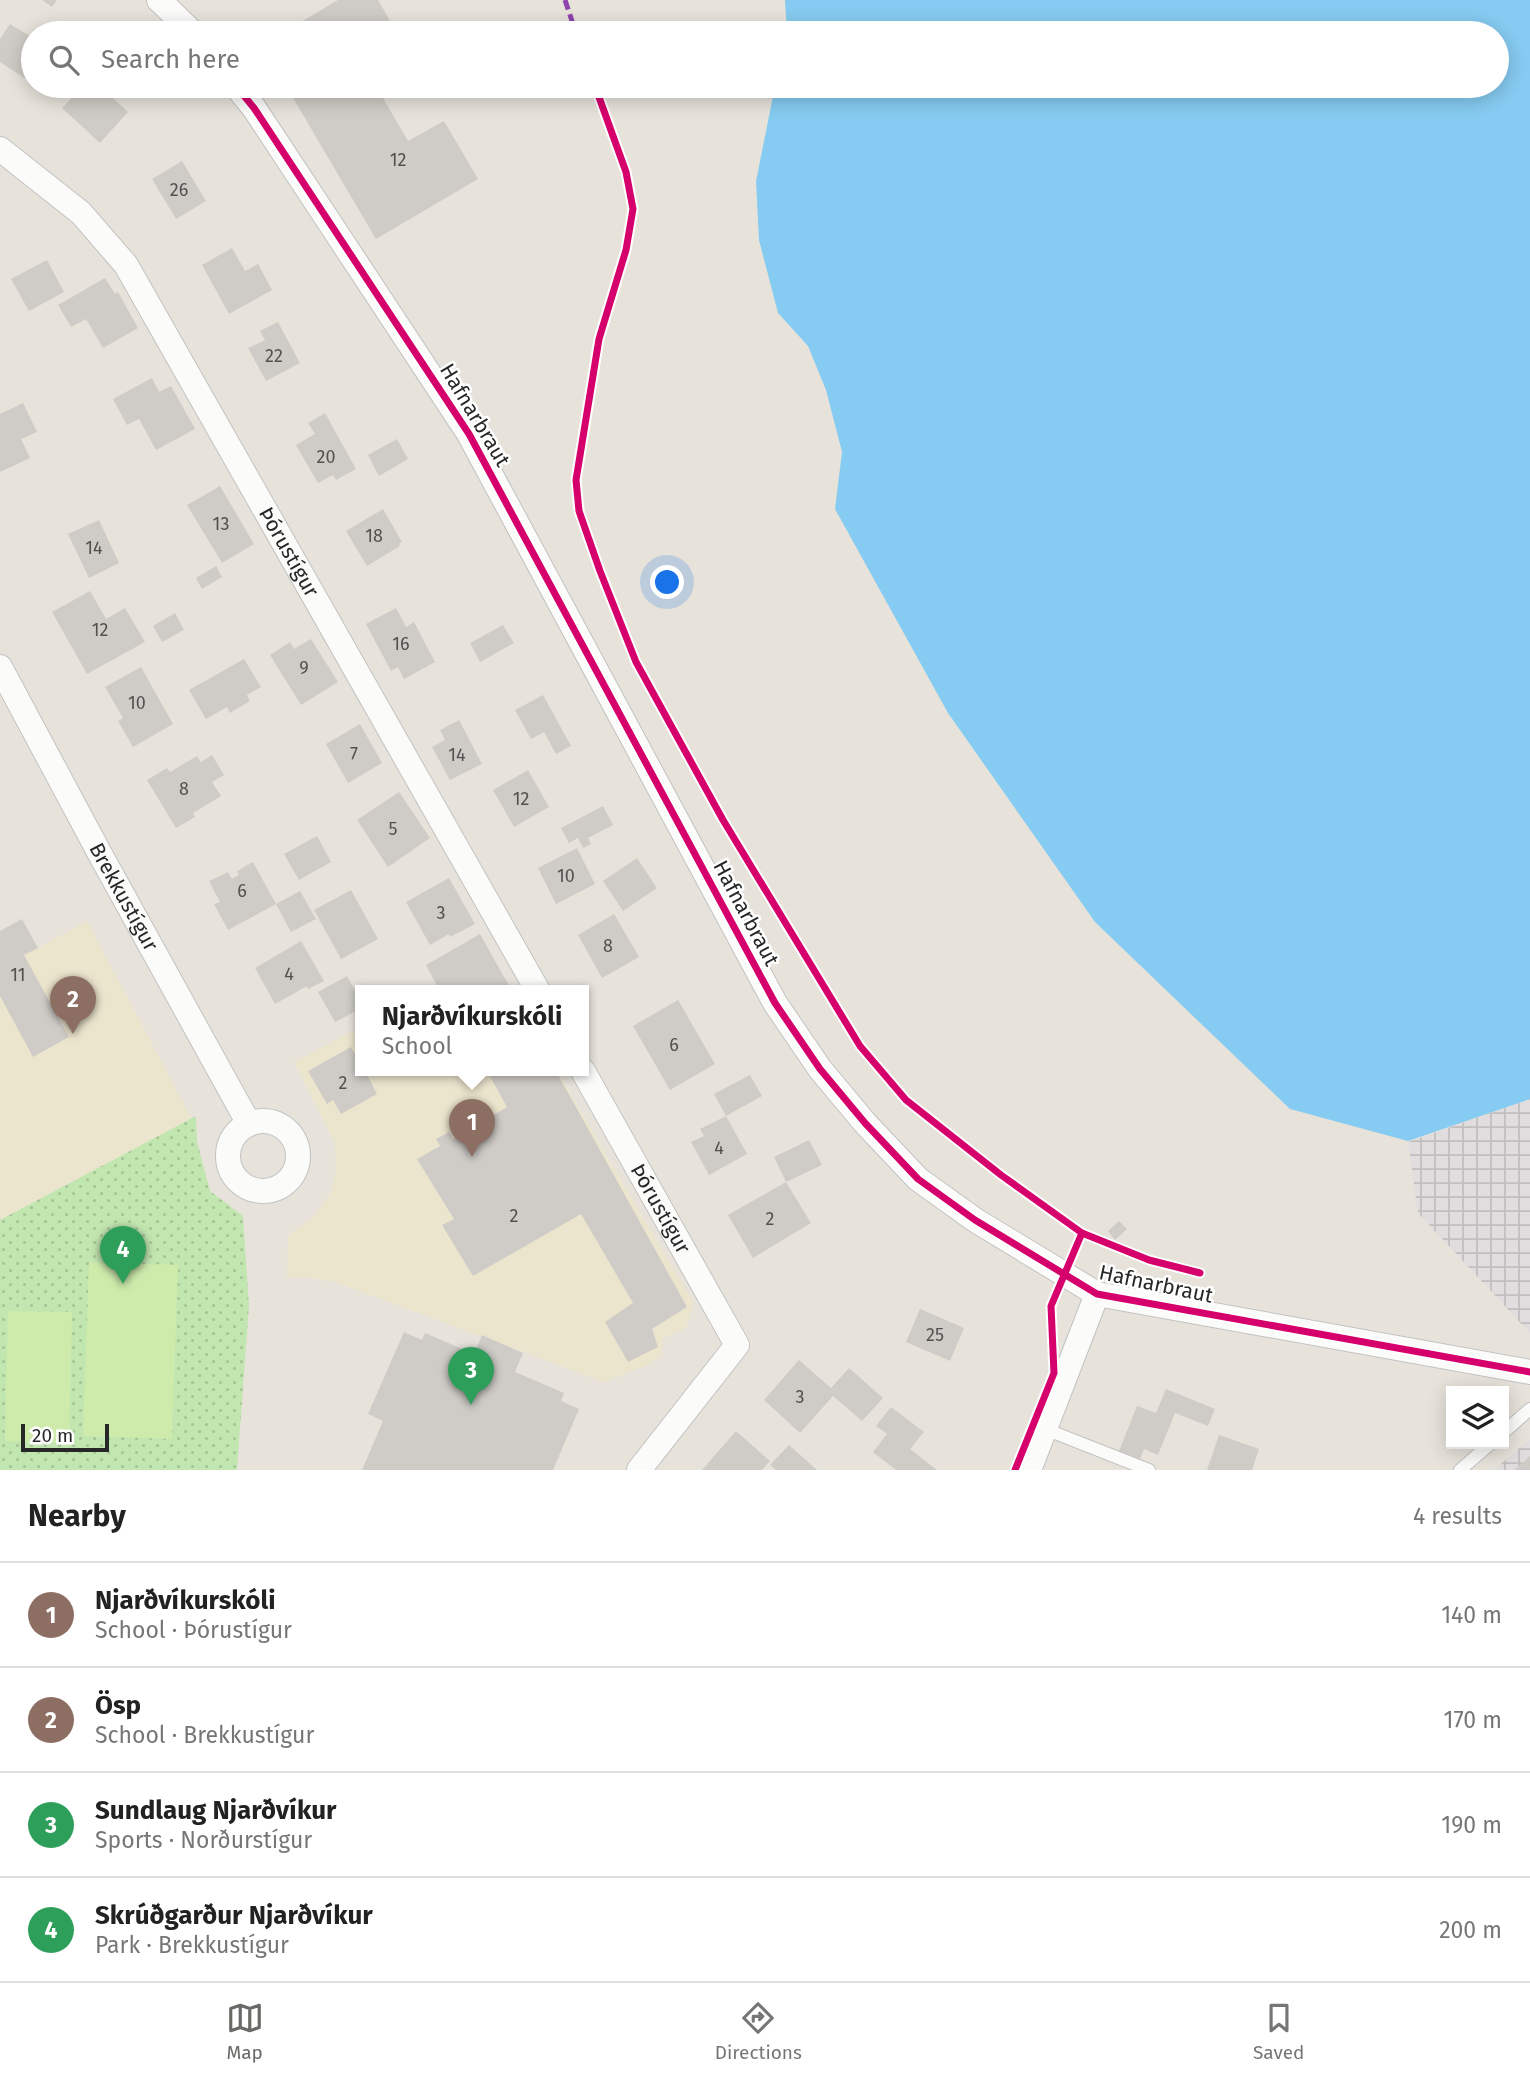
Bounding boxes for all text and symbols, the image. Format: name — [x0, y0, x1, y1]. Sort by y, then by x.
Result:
search box — [21, 21, 1509, 98]
icon: search — [45, 41, 83, 79]
text: Search here — [101, 44, 240, 75]
house number: 12 — [390, 149, 406, 171]
house number: 26 — [170, 179, 188, 201]
house number: 22 — [265, 345, 283, 367]
street label: Hafnarbraut — [434, 359, 516, 472]
house number: 20 — [317, 446, 335, 468]
street label: Þórustígur — [253, 502, 325, 602]
house number: 13 — [213, 513, 229, 535]
house number: 18 — [365, 525, 383, 547]
house number: 14 — [85, 537, 103, 559]
your location — [650, 565, 684, 599]
house number: 12 — [92, 619, 108, 641]
house number: 16 — [392, 633, 410, 655]
house number: 9 — [299, 657, 309, 679]
house number: 10 — [128, 692, 146, 714]
house number: 7 — [350, 743, 358, 765]
house number: 14 — [448, 744, 466, 766]
house number: 8 — [179, 778, 189, 800]
house number: 12 — [513, 788, 529, 810]
house number: 5 — [388, 818, 398, 840]
street label: Brekkustígur — [83, 838, 164, 956]
street label: Hafnarbraut — [707, 856, 785, 971]
house number: 10 — [557, 865, 575, 887]
house number: 6 — [237, 880, 247, 902]
house number: 3 — [437, 902, 445, 924]
house number: 8 — [603, 935, 613, 957]
house number: 4 — [284, 963, 294, 985]
house number: 11 — [10, 964, 26, 986]
pin: 2 — [50, 976, 96, 1034]
popup — [355, 985, 589, 1076]
text: Njarðvíkurskóli — [382, 1001, 562, 1032]
text: School — [382, 1032, 452, 1060]
house number: 6 — [669, 1034, 679, 1056]
house number: 2 — [339, 1072, 348, 1094]
pin: 1 — [449, 1099, 495, 1157]
house number: 4 — [714, 1137, 724, 1159]
street label: Þórustígur — [625, 1159, 696, 1258]
house number: 2 — [510, 1205, 519, 1227]
house number: 2 — [766, 1208, 775, 1230]
pin: 4 — [100, 1226, 146, 1284]
street label: Hafnarbraut — [1097, 1259, 1216, 1309]
house number: 25 — [926, 1324, 944, 1346]
pin: 3 — [448, 1347, 494, 1405]
house number: 3 — [796, 1386, 804, 1408]
map controls — [1446, 1386, 1509, 1449]
button: layers — [1446, 1386, 1509, 1449]
scale bar — [21, 1421, 108, 1453]
text: 20 m — [32, 1424, 73, 1447]
text: Nearby — [28, 1498, 126, 1534]
text: 4 results — [1413, 1502, 1502, 1530]
text: Njarðvíkurskóli — [95, 1585, 276, 1616]
text: 1 — [46, 1601, 56, 1629]
text: 140 m — [1441, 1601, 1502, 1629]
text: School · Þórustígur — [95, 1616, 292, 1644]
text: Ösp — [95, 1690, 141, 1721]
text: 2 — [45, 1706, 57, 1734]
text: 170 m — [1443, 1706, 1502, 1734]
text: School · Brekkustígur — [95, 1721, 314, 1749]
text: Sundlaug Njarðvíkur — [95, 1795, 337, 1826]
text: 3 — [45, 1811, 57, 1839]
text: 190 m — [1441, 1811, 1502, 1839]
text: Sports · Norðurstígur — [95, 1826, 312, 1854]
text: Skrúðgarður Njarðvíkur — [95, 1900, 373, 1931]
text: 4 — [45, 1916, 58, 1944]
text: 200 m — [1439, 1916, 1502, 1944]
text: Park · Brekkustígur — [95, 1931, 289, 1959]
tab: Map — [226, 1999, 264, 2064]
tab: Directions — [715, 1999, 802, 2064]
tab: Saved — [1253, 1999, 1304, 2064]

